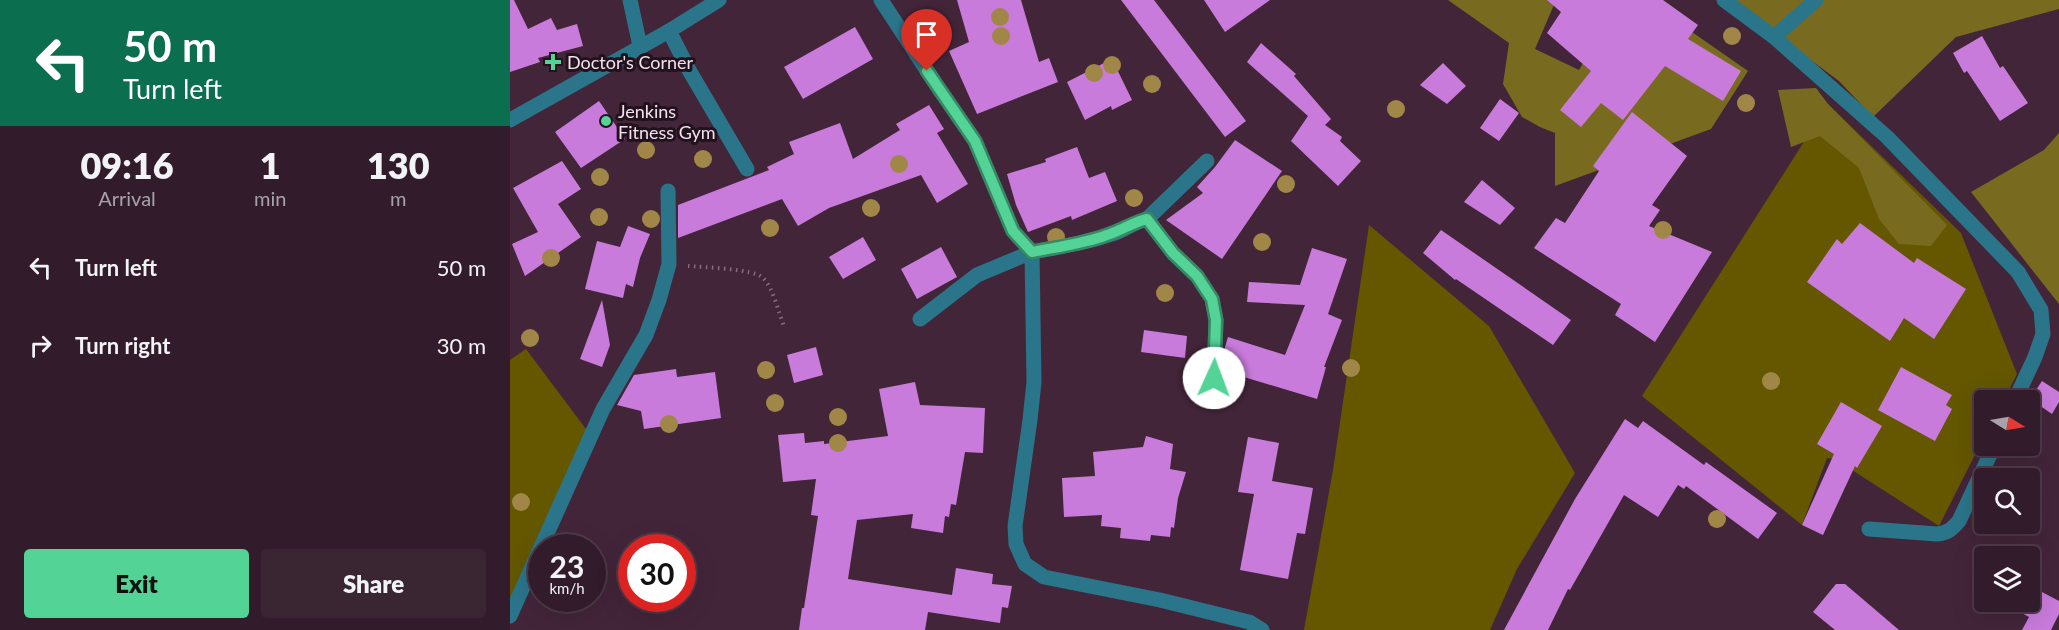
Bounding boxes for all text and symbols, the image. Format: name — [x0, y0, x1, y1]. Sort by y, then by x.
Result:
pin — [901, 9, 952, 71]
icon: arrive — [910, 18, 943, 51]
text: 50 m — [123, 21, 217, 71]
icon: left — [24, 24, 102, 102]
place label: Doctor's Corner — [567, 51, 694, 73]
marker: Doctor's Corner — [544, 53, 562, 71]
text: Turn left — [123, 72, 222, 105]
place label: Jenkins Fitness Gym — [618, 100, 716, 143]
marker: Jenkins Fitness Gym — [599, 114, 613, 128]
text: 09:16 — [80, 143, 174, 187]
text: 1 — [260, 143, 281, 187]
text: 130 — [367, 143, 430, 187]
text: Arrival — [98, 186, 156, 210]
text: min — [254, 186, 286, 210]
text: m — [390, 186, 406, 210]
icon: left — [24, 251, 57, 284]
text: Turn left — [75, 254, 157, 281]
text: 50 m — [437, 254, 486, 281]
icon: right — [24, 329, 57, 362]
text: Turn right — [75, 332, 170, 359]
text: 30 m — [437, 332, 486, 359]
position arrow — [1182, 346, 1246, 410]
north arrow — [1974, 390, 2040, 456]
map controls — [1974, 390, 2040, 612]
button: search — [1974, 468, 2040, 534]
speed limit sign: 30 — [618, 534, 696, 612]
button: layers — [1974, 546, 2040, 612]
text: 23 — [550, 548, 584, 584]
button: Exit — [24, 549, 249, 618]
button: Share — [261, 549, 486, 618]
text: km/h — [549, 579, 585, 597]

